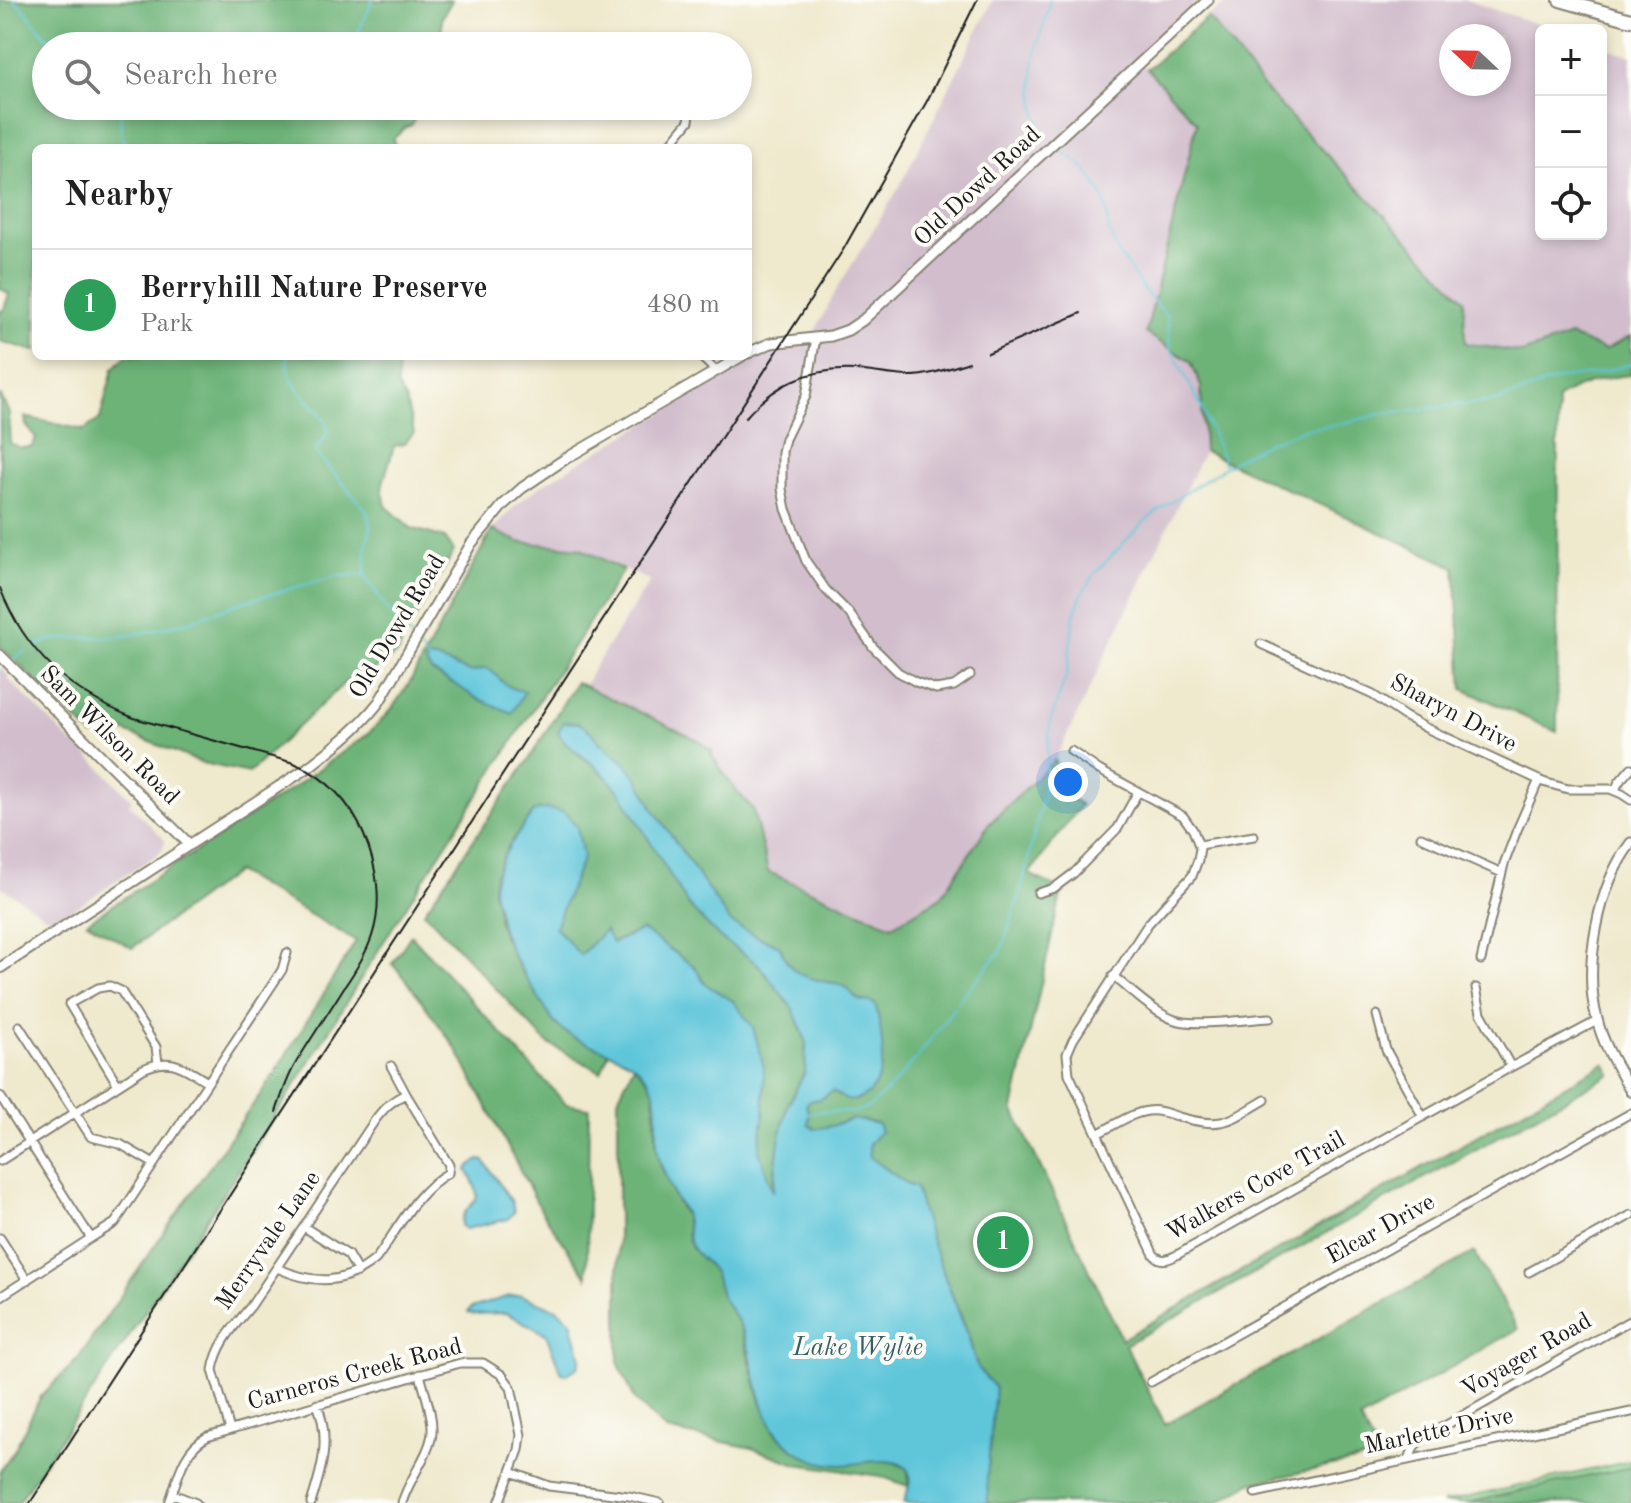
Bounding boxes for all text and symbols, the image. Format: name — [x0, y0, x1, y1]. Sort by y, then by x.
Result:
north arrow — [1439, 24, 1511, 96]
map controls — [1535, 24, 1607, 240]
button: + — [1535, 24, 1607, 96]
search box — [32, 32, 752, 120]
icon: search — [60, 54, 104, 98]
text: Search here — [124, 61, 278, 91]
button: − — [1535, 96, 1607, 168]
street label: Old Dowd Road — [910, 123, 1046, 251]
button: locate — [1535, 168, 1607, 240]
text: Nearby — [64, 179, 174, 213]
text: Berryhill Nature Preserve — [140, 274, 488, 304]
text: 1 — [82, 292, 98, 318]
text: 480 m — [647, 292, 720, 318]
text: Park — [140, 311, 194, 337]
street label: Old Dowd Road — [346, 551, 450, 703]
street label: Sam Wilson Road — [35, 662, 183, 810]
street label: Sharyn Drive — [1386, 671, 1520, 757]
your location — [1048, 762, 1088, 802]
street label: Walkers Cove Trail — [1162, 1128, 1350, 1246]
street label: Merryvale Lane — [212, 1167, 326, 1315]
street label: Elcar Drive — [1323, 1191, 1439, 1269]
pin: 1 — [977, 1212, 1029, 1272]
street label: Voyager Road — [1458, 1309, 1596, 1403]
street label: Carneros Creek Road — [245, 1335, 465, 1415]
water label: Lake Wylie — [792, 1335, 923, 1361]
street label: Marlette Drive — [1362, 1405, 1516, 1459]

